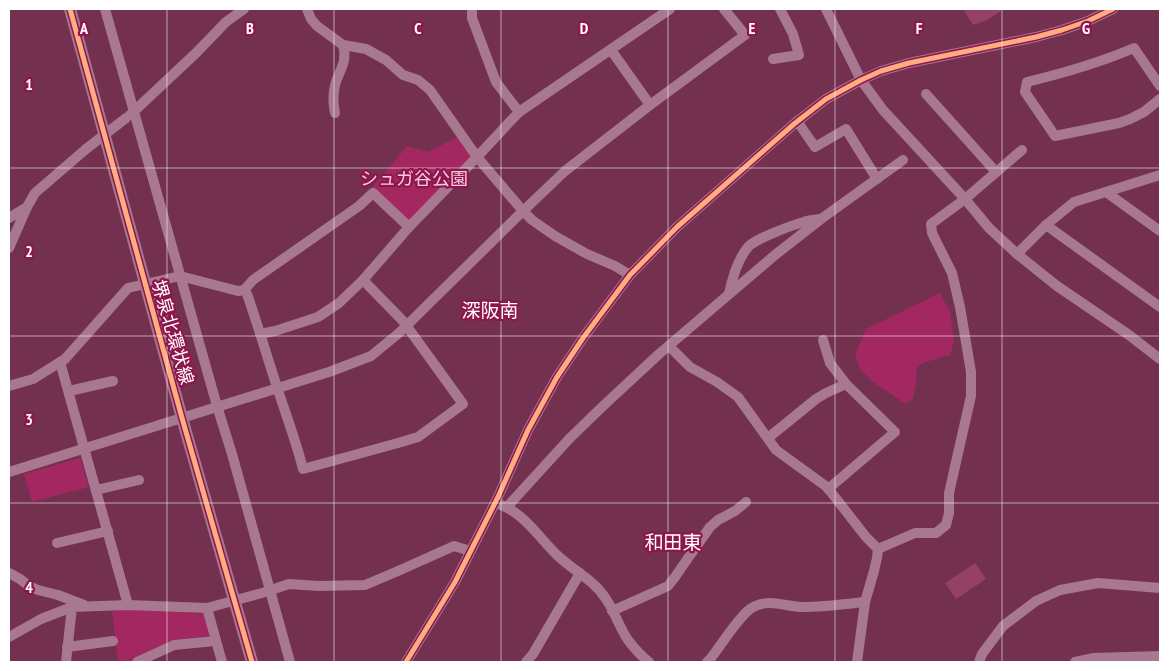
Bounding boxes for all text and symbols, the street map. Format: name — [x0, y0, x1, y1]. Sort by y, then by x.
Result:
text: A — [79, 18, 89, 38]
text: B — [246, 18, 254, 38]
text: C — [414, 18, 422, 38]
text: D — [580, 18, 589, 38]
text: E — [749, 18, 756, 38]
text: F — [916, 18, 923, 38]
text: G — [1082, 18, 1090, 38]
text: 1 — [25, 74, 33, 94]
park label: シュガ谷公園 — [360, 167, 468, 190]
text: 2 — [25, 241, 33, 261]
street label: 堺泉北環状線 — [147, 277, 199, 387]
district label: 深阪南 — [461, 298, 519, 322]
text: 3 — [25, 409, 33, 429]
district label: 和田東 — [644, 530, 702, 554]
text: 4 — [25, 577, 33, 597]

